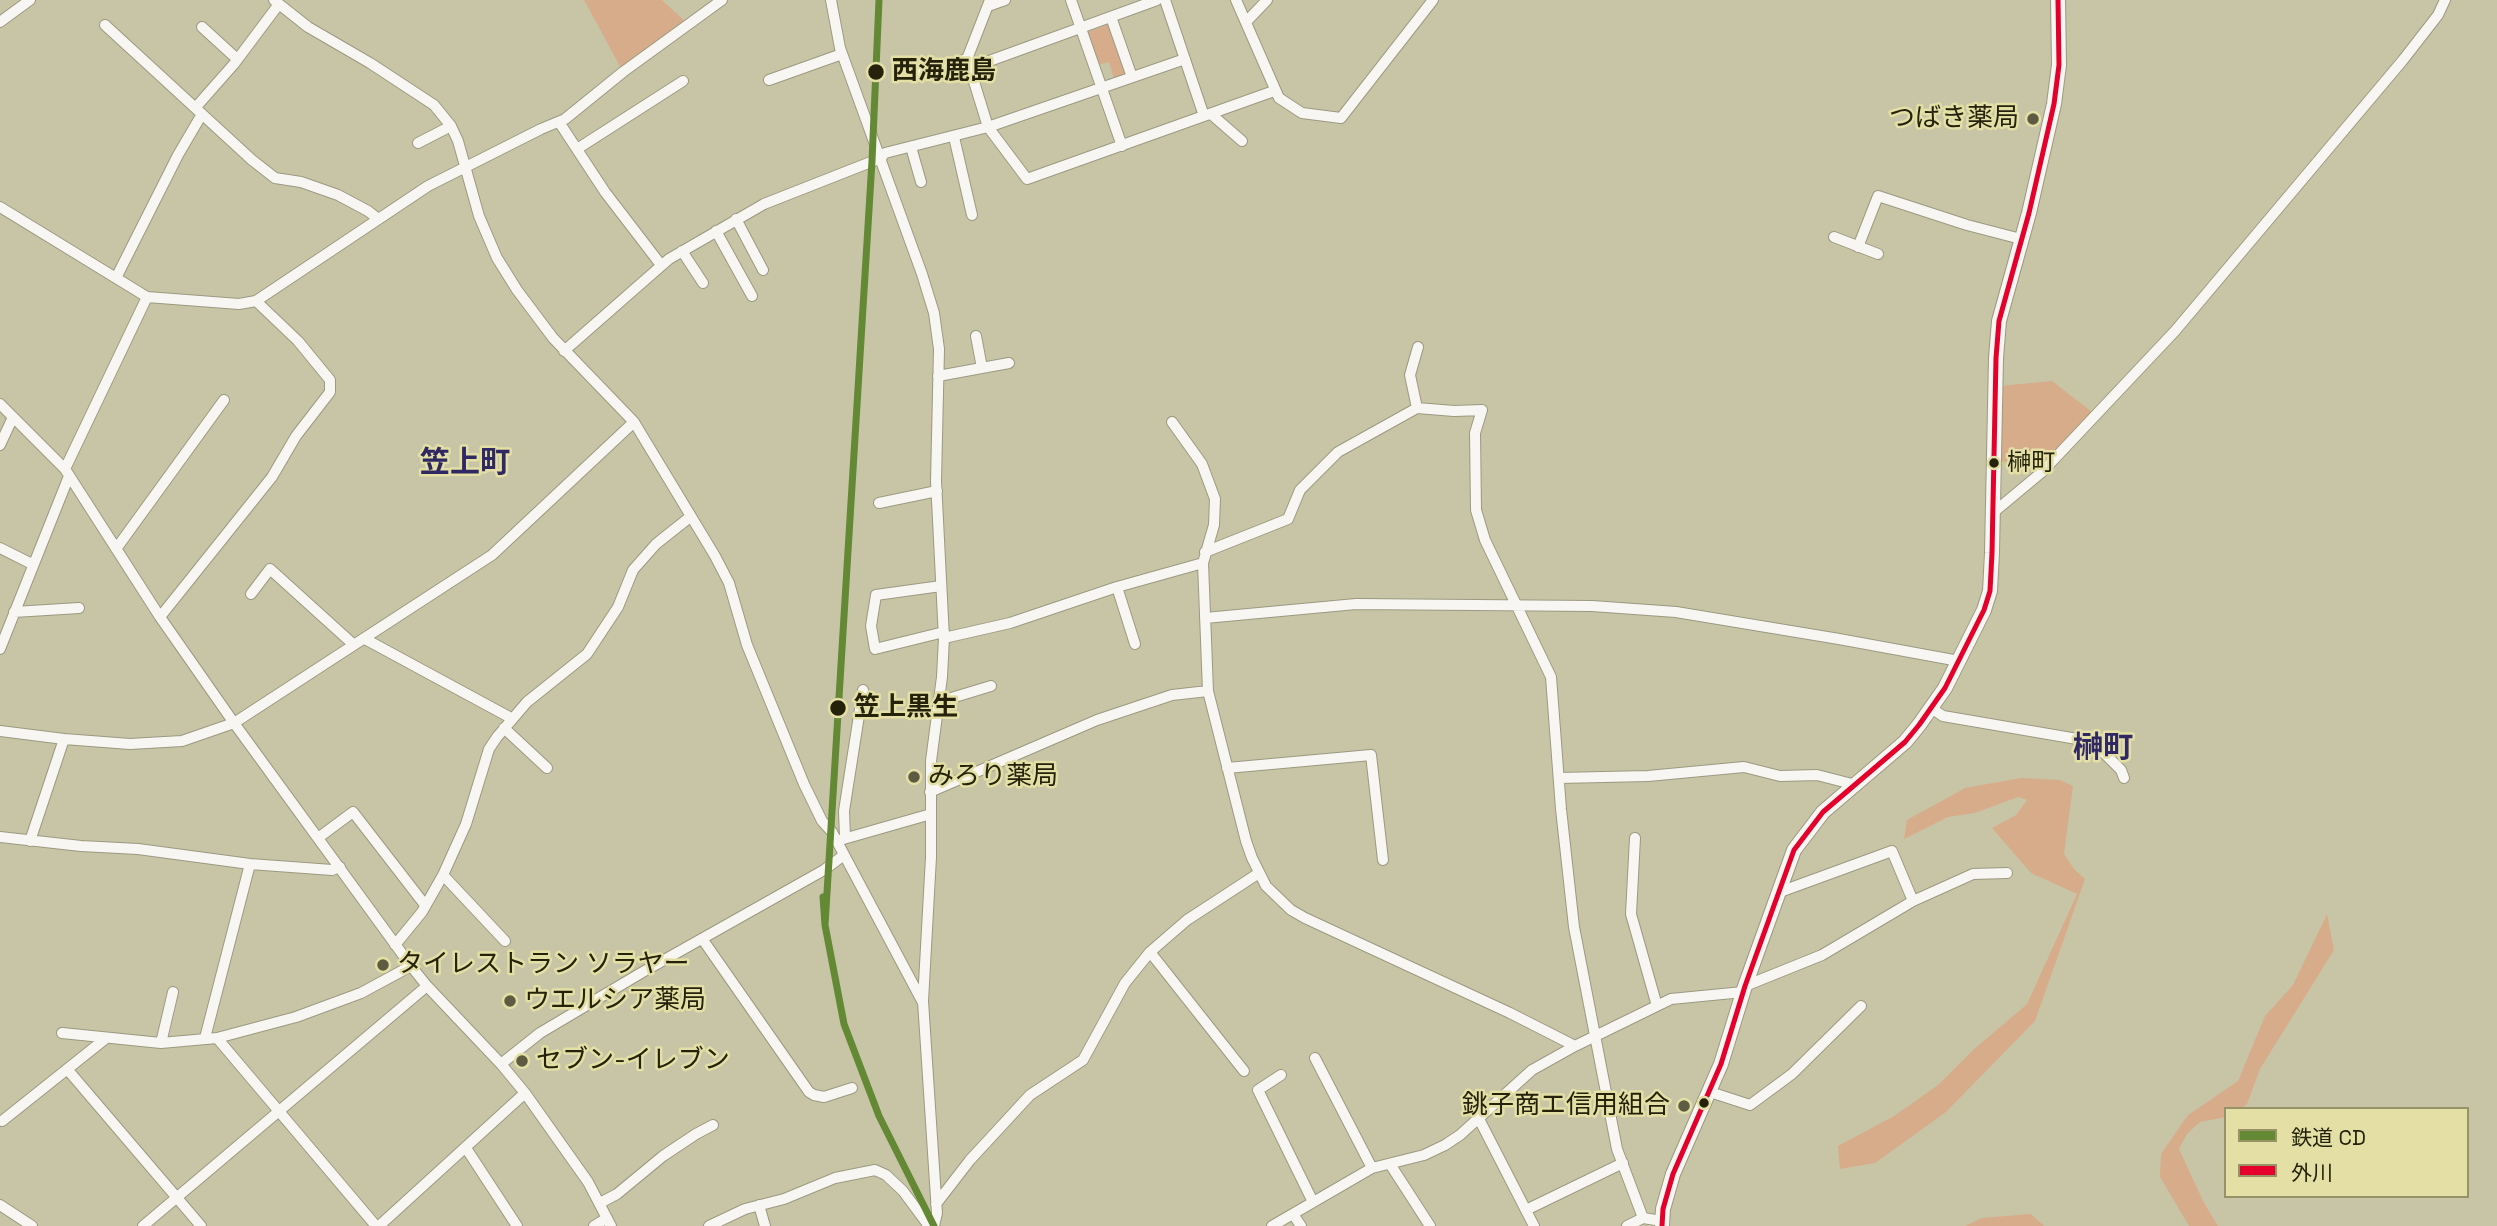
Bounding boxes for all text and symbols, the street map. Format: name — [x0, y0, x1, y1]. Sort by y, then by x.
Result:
place label: 西海鹿島 — [892, 56, 996, 88]
marker: 西海鹿島 — [866, 62, 886, 82]
place label: つばき薬局 — [1889, 103, 2019, 135]
marker: つばき薬局 — [2025, 111, 2041, 127]
district label: 笠上町 — [420, 446, 510, 482]
place label: 榊町 — [2007, 449, 2055, 477]
marker: 榊町 — [1987, 456, 2001, 470]
place label: 笠上黒生 — [854, 692, 958, 724]
marker: 笠上黒生 — [828, 698, 848, 718]
district label: 榊町 — [2073, 731, 2133, 767]
place label: みろり薬局 — [928, 761, 1058, 793]
marker: みろり薬局 — [906, 769, 922, 785]
place label: タイレストラン ソラヤー — [397, 949, 690, 981]
marker: タイレストラン ソラヤー — [375, 957, 391, 973]
place label: ウエルシア薬局 — [524, 985, 706, 1017]
marker: ウエルシア薬局 — [502, 993, 518, 1009]
place label: セブン-イレブン — [536, 1045, 730, 1077]
marker: セブン-イレブン — [514, 1053, 530, 1069]
place label: 銚子商エ信用組合 — [1462, 1090, 1670, 1122]
unlabelled marker — [1697, 1096, 1711, 1110]
marker: 銚子商エ信用組合 — [1676, 1098, 1692, 1114]
legend — [2224, 1107, 2469, 1198]
text: 鉄道 CD — [2291, 1124, 2366, 1151]
text: 外川 — [2291, 1159, 2333, 1186]

